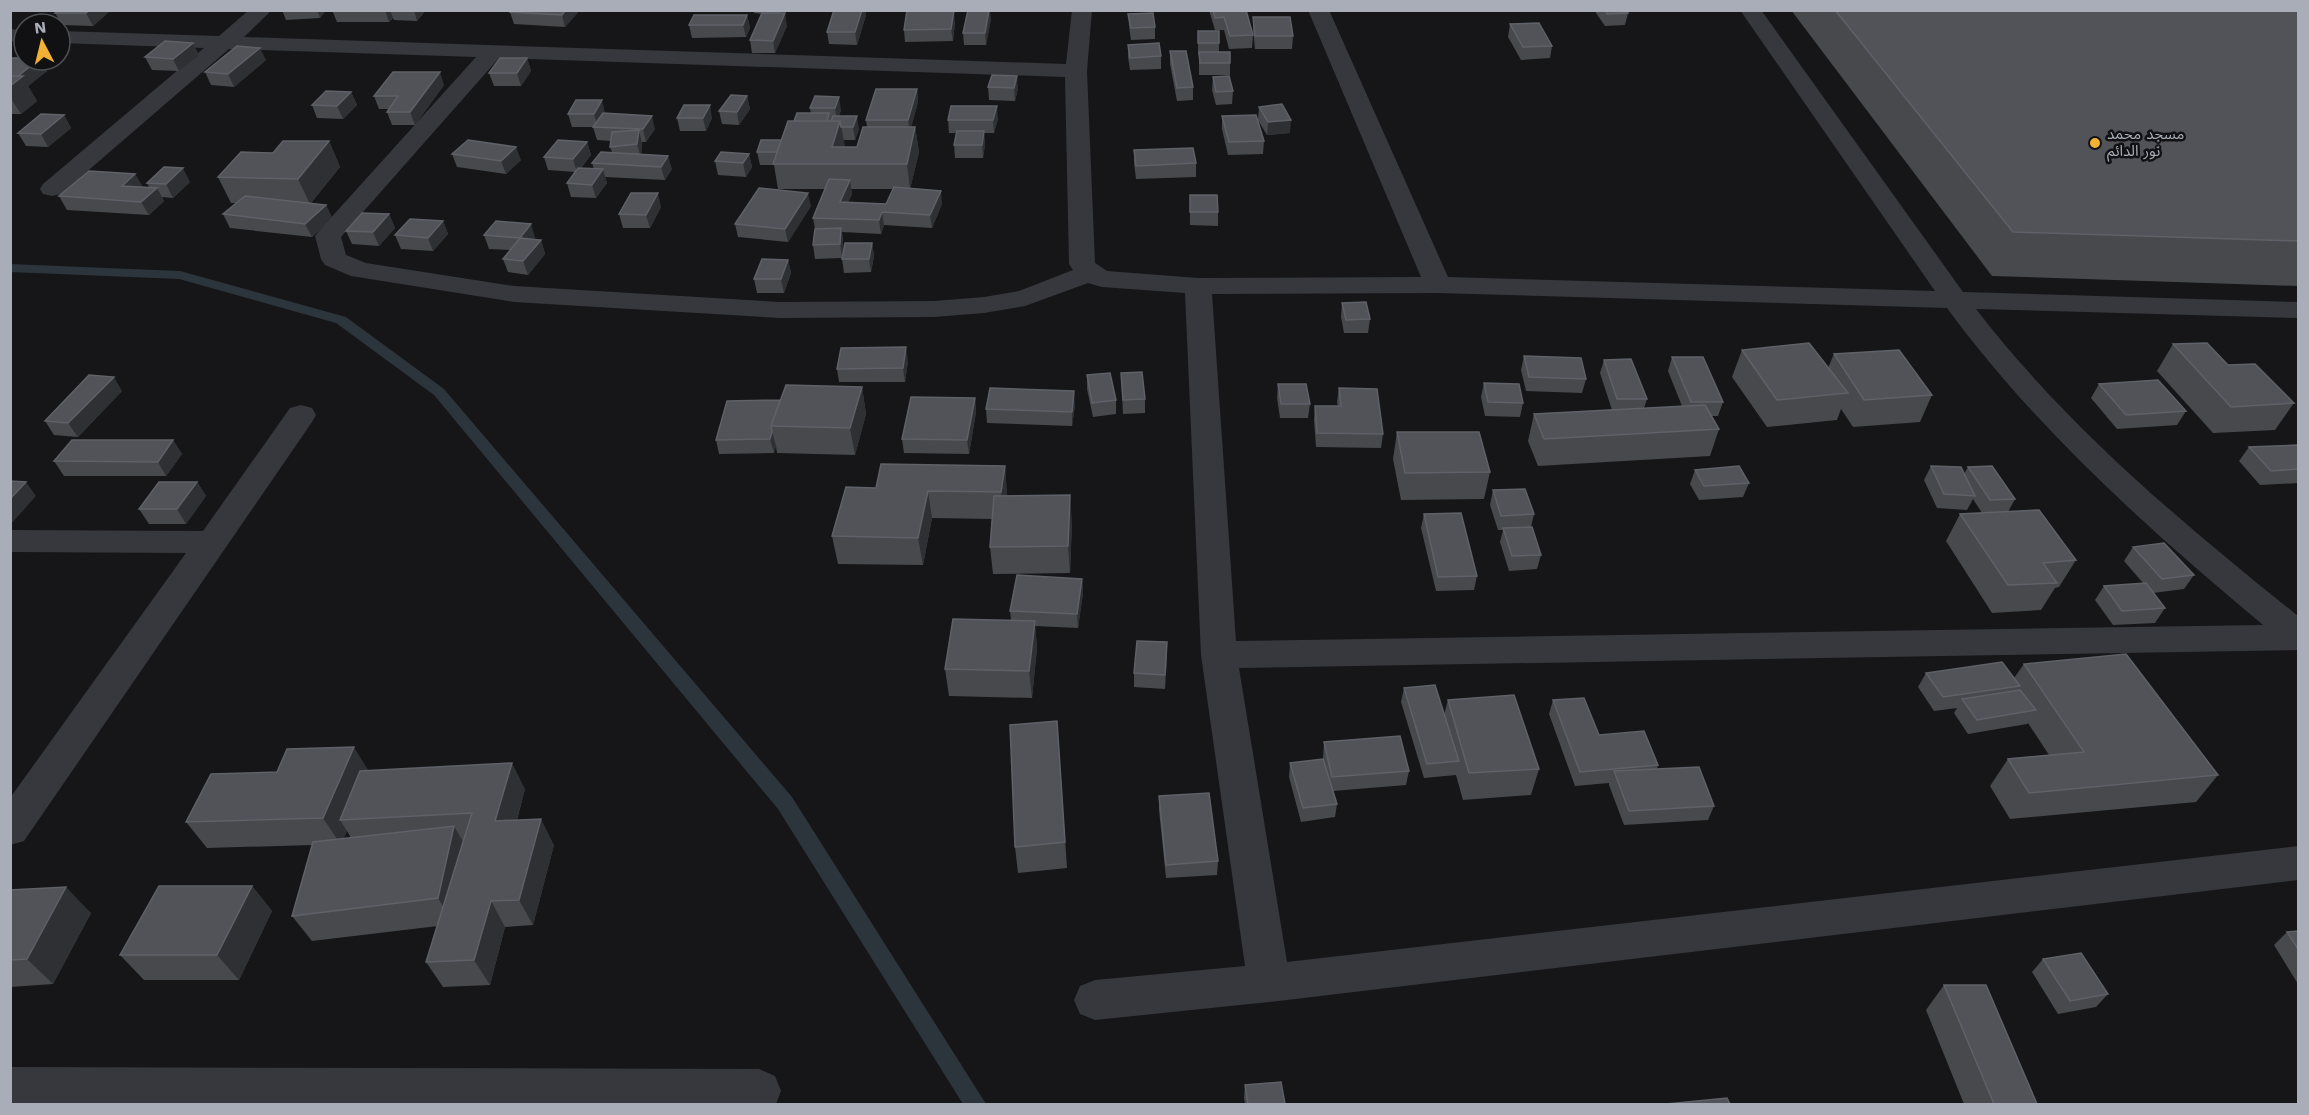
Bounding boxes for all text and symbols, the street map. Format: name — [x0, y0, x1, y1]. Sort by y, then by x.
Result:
north arrow — [12, 12, 72, 72]
text: N — [33, 17, 47, 38]
place label: مسجد محمد نور الدائم — [2107, 125, 2184, 162]
marker: مسجد محمد نور الدائم — [2088, 136, 2102, 150]

